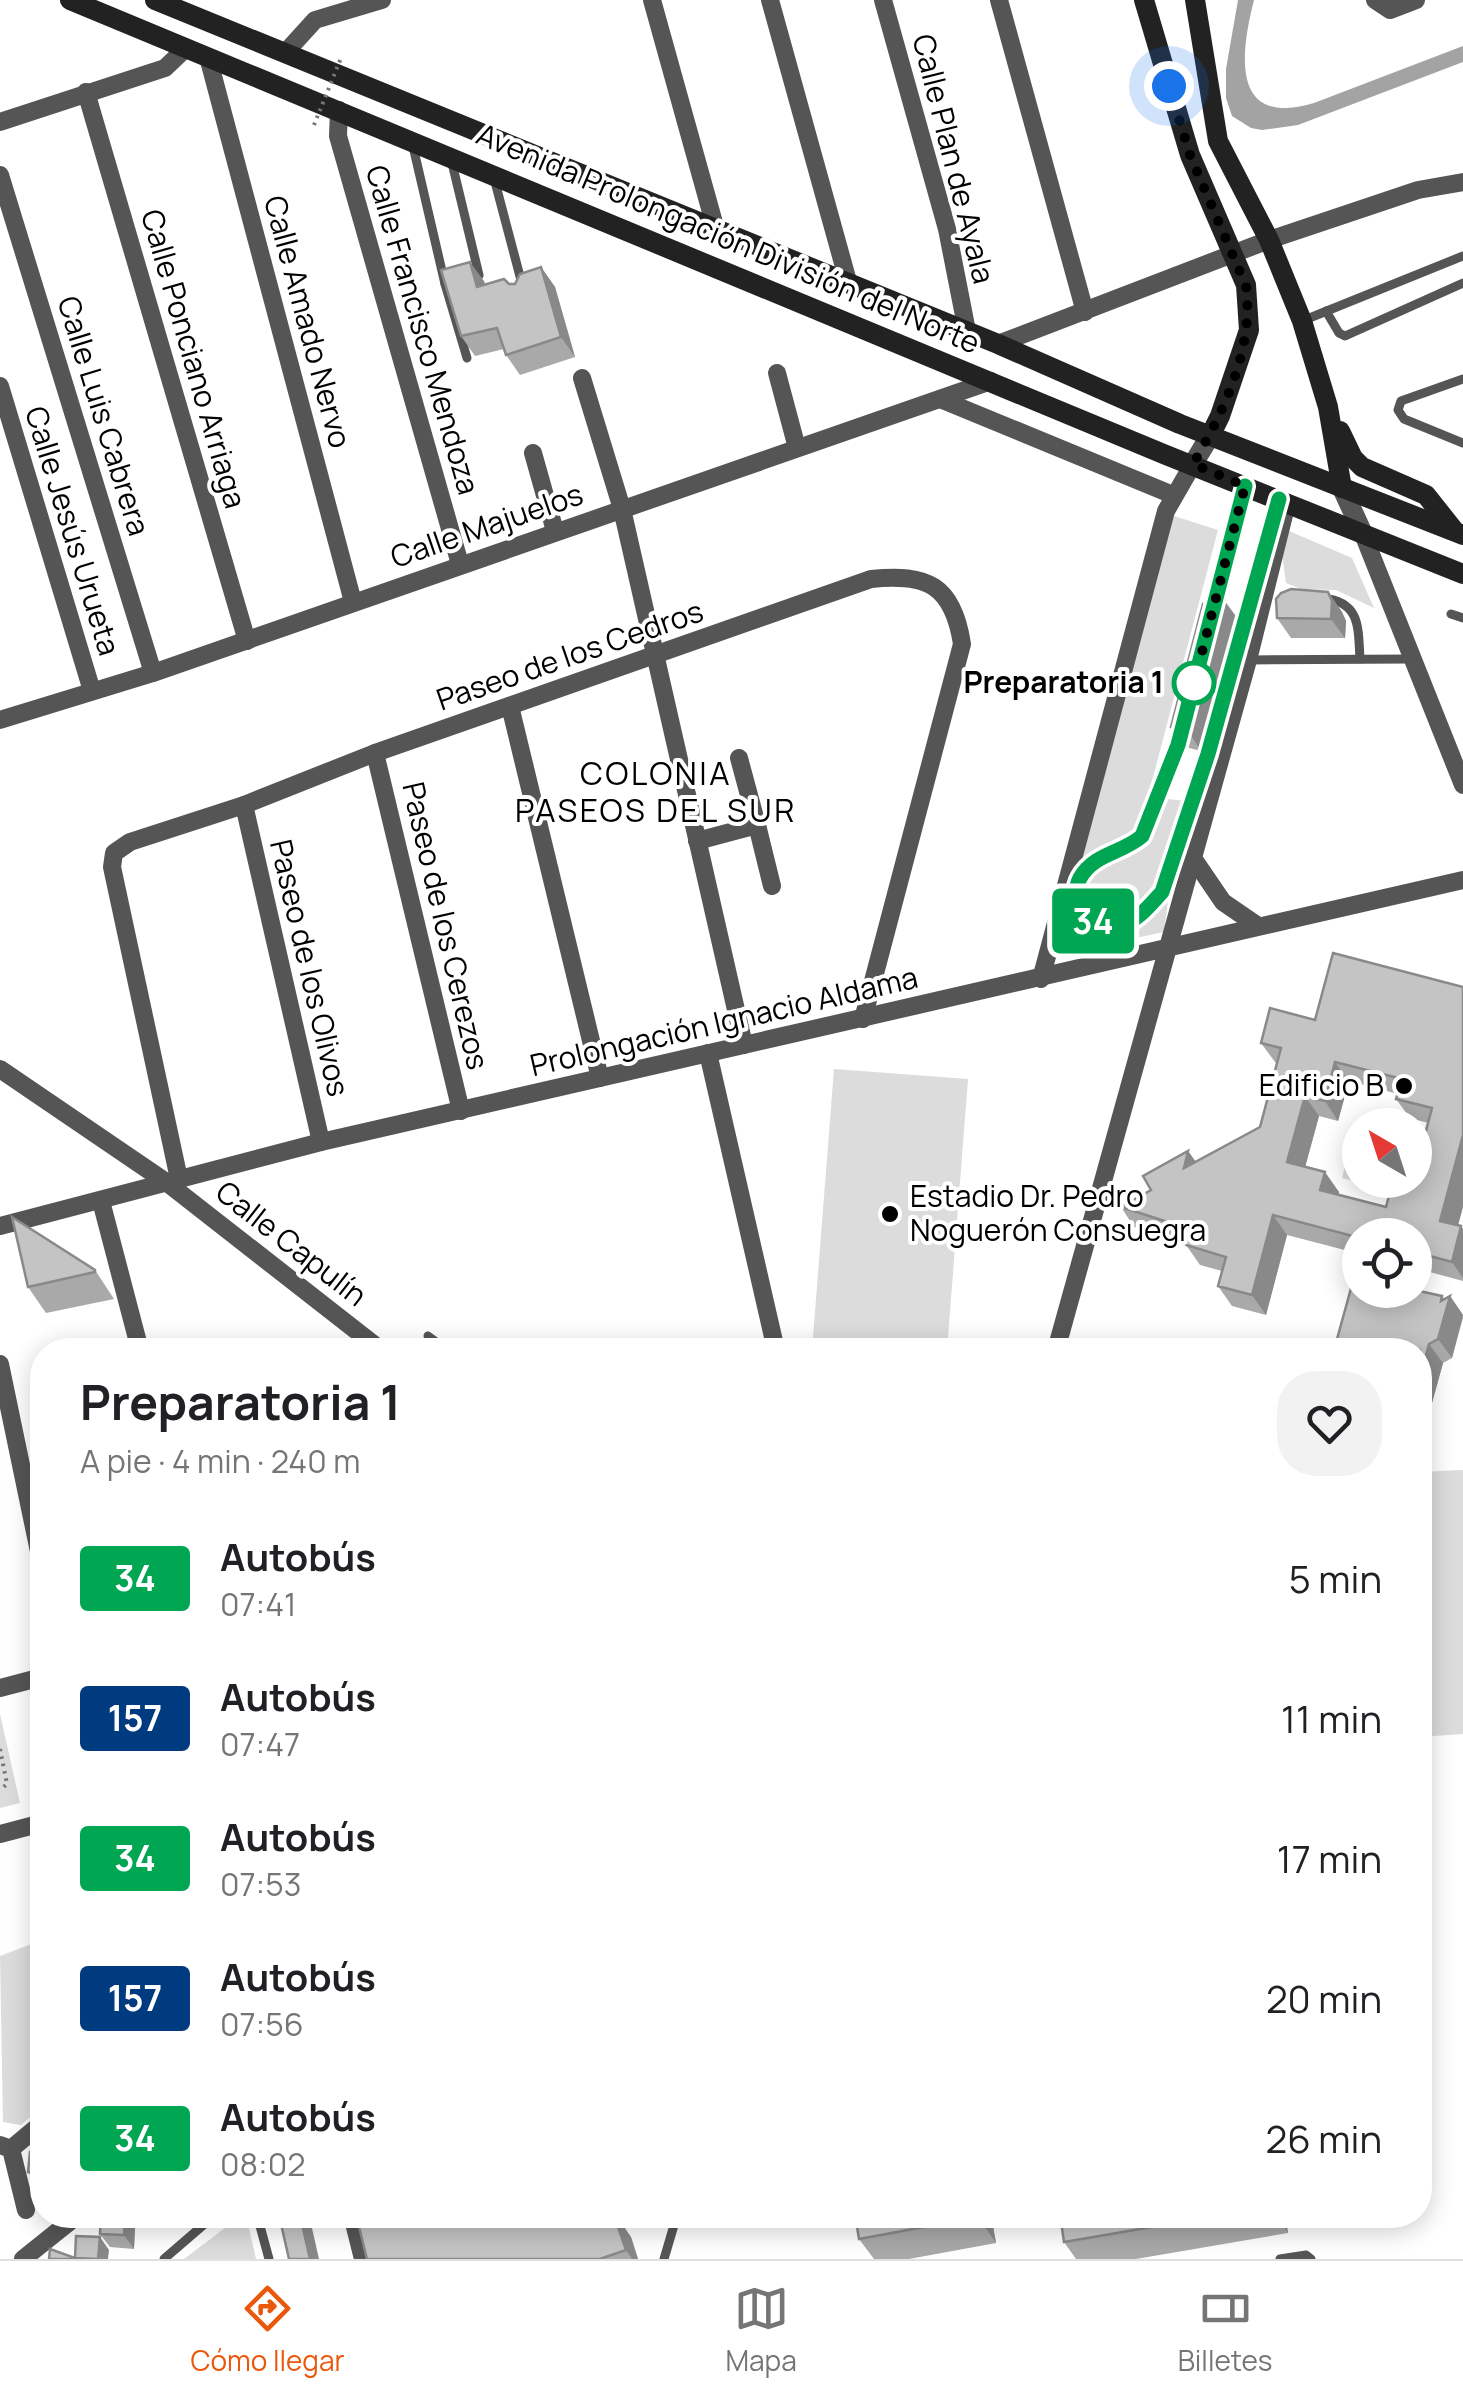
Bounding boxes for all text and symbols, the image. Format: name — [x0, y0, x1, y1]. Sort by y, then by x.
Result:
street label: Calle Plan de Ayala — [904, 30, 1005, 288]
your location — [1144, 61, 1194, 111]
street label: Avenida Prolongación División del Norte — [471, 113, 987, 363]
street label: Calle Francisco Mendoza — [357, 160, 490, 499]
street label: Calle Amado Nervo — [255, 191, 362, 452]
street label: Calle Ponciano Arriaga — [132, 204, 257, 513]
street label: Calle Luis Cabrera — [49, 291, 160, 540]
street label: Calle Jesús Urueta — [16, 401, 131, 660]
street label: Calle Majuelos — [385, 473, 588, 577]
street label: Paseo de los Cedros — [431, 590, 708, 719]
place label: Preparatoria 1 — [963, 661, 1164, 702]
marker: Preparatoria 1 — [1173, 662, 1215, 704]
district label: COLONIA PASEOS DEL SUR — [515, 751, 797, 832]
street label: Paseo de los Cerezos — [393, 778, 499, 1073]
street label: Paseo de los Olivos — [261, 835, 360, 1100]
line badge: 34 — [1048, 888, 1138, 954]
text: 34 — [1072, 897, 1114, 945]
street label: Prolongación Ignacio Aldama — [526, 956, 922, 1085]
place label: Edificio B — [1259, 1064, 1384, 1105]
marker: Edificio B — [1393, 1075, 1415, 1097]
north arrow — [1342, 1108, 1432, 1198]
map controls — [1342, 1108, 1432, 1308]
street label: Calle Capulín — [208, 1171, 376, 1315]
place label: Estadio Dr. Pedro Noguerón Consuegra — [910, 1175, 1206, 1250]
marker: Estadio Dr. Pedro Noguerón Consuegra — [879, 1203, 901, 1225]
button: locate — [1342, 1218, 1432, 1308]
text: Preparatoria 1 — [80, 1369, 401, 1434]
button: heart — [1277, 1371, 1382, 1476]
text: A pie · 4 min · 240 m — [80, 1439, 360, 1483]
text: Autobús — [220, 1530, 376, 1582]
text: 5 min — [1289, 1552, 1382, 1604]
text: 34 — [114, 1554, 156, 1602]
text: 07:41 — [220, 1582, 297, 1626]
text: Autobús — [220, 1670, 376, 1722]
text: 11 min — [1281, 1692, 1382, 1744]
text: 157 — [108, 1694, 162, 1742]
text: 07:47 — [220, 1722, 300, 1766]
text: Autobús — [220, 1810, 376, 1862]
text: 17 min — [1277, 1832, 1382, 1884]
text: 34 — [114, 1834, 156, 1882]
text: 07:53 — [220, 1862, 301, 1906]
text: Autobús — [220, 1950, 376, 2002]
text: 20 min — [1266, 1972, 1382, 2024]
text: 157 — [108, 1974, 162, 2022]
text: 07:56 — [220, 2002, 304, 2046]
text: Autobús — [220, 2090, 376, 2142]
text: 26 min — [1265, 2112, 1382, 2164]
text: 34 — [114, 2114, 156, 2162]
text: 08:02 — [220, 2142, 305, 2186]
tab: Cómo llegar — [190, 2281, 345, 2379]
tab: Mapa — [725, 2281, 797, 2379]
tab: Billetes — [1178, 2281, 1273, 2379]

